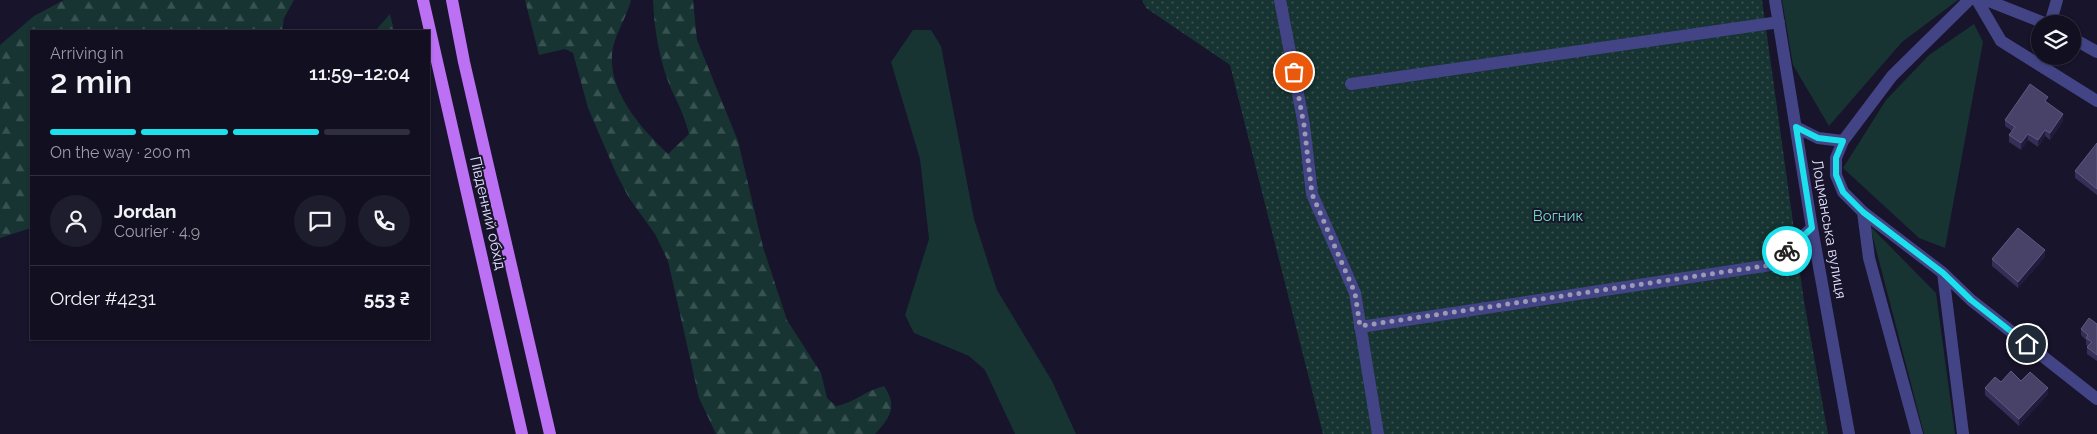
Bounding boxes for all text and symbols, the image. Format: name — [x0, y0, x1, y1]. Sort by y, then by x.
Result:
map controls — [2031, 15, 2081, 65]
button: layers — [2031, 15, 2081, 65]
text: Arriving in — [50, 44, 124, 63]
pin — [1273, 51, 1315, 93]
icon: bag — [1280, 58, 1308, 86]
text: 11:59–12:04 — [309, 62, 410, 84]
text: 2 min — [50, 63, 132, 100]
text: On the way · 200 m — [50, 143, 190, 162]
street label: Південний обхід — [466, 155, 510, 272]
street label: Лоцманська вулиця — [1808, 158, 1850, 300]
button: person — [50, 195, 102, 247]
button: chat — [294, 195, 346, 247]
button: phone — [358, 195, 410, 247]
text: Jordan — [114, 200, 177, 222]
park label: Вогник — [1533, 207, 1583, 225]
text: Courier · 4.9 — [114, 222, 200, 241]
courier — [1762, 226, 1812, 276]
icon: bike — [1773, 237, 1801, 265]
text: Order #4231 — [50, 287, 156, 309]
text: 553 ₴ — [364, 287, 410, 309]
pin — [2006, 323, 2048, 365]
icon: home — [2013, 330, 2041, 358]

